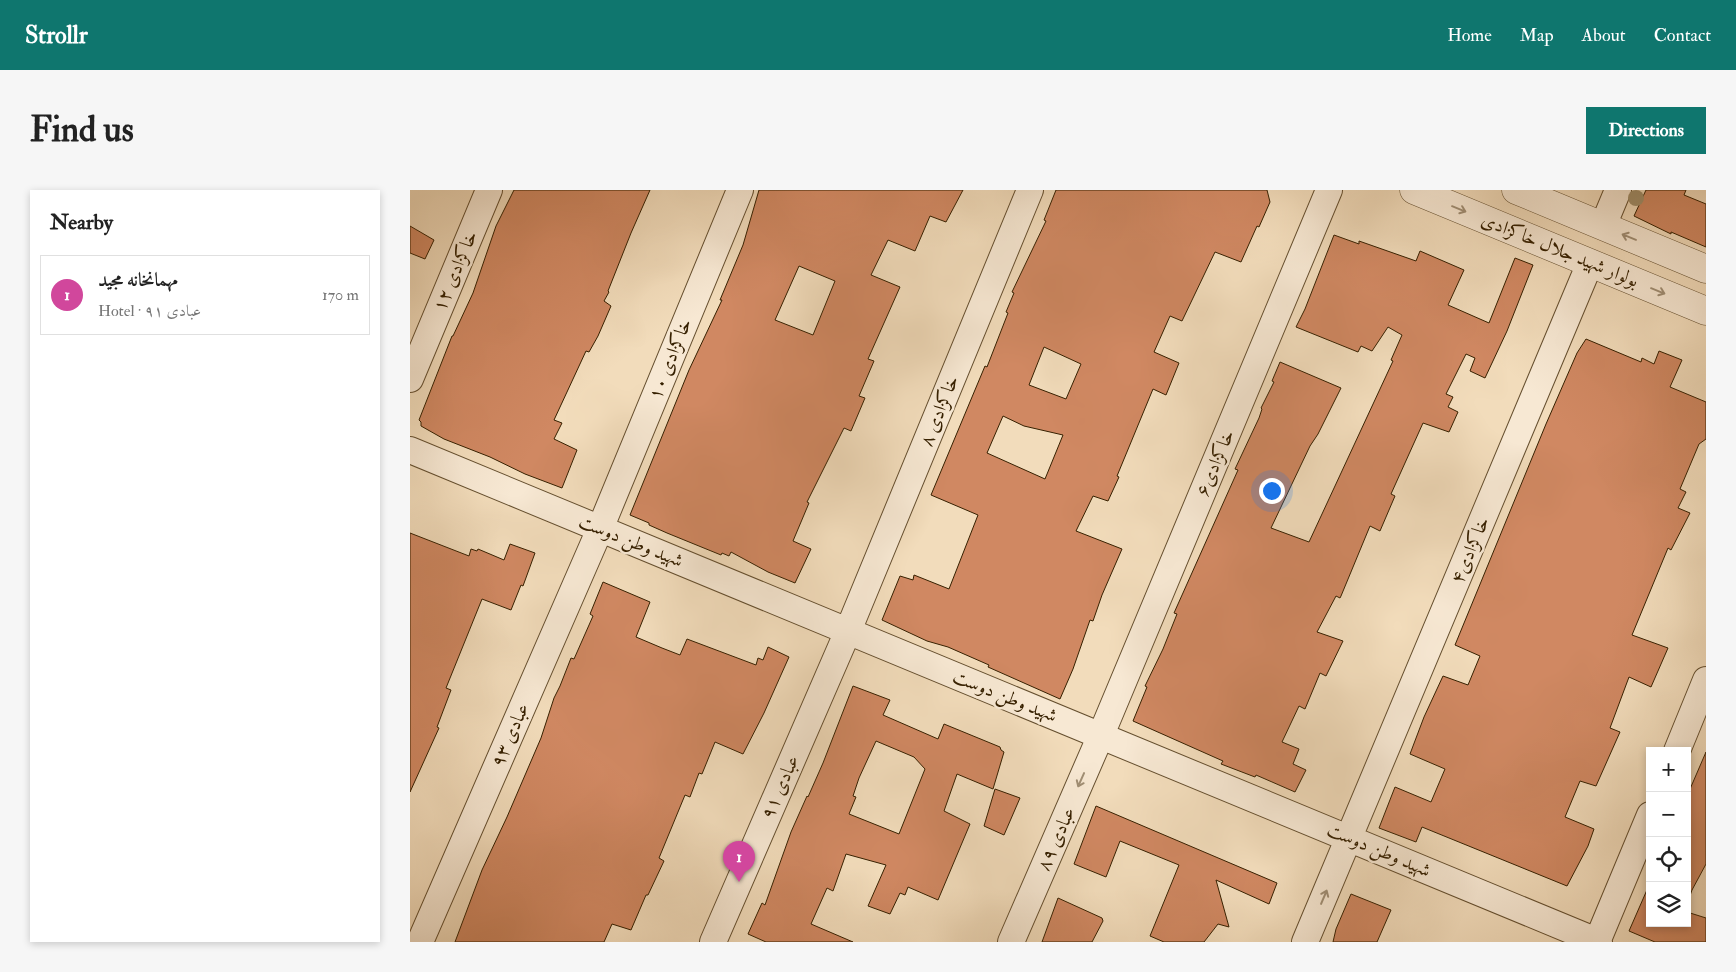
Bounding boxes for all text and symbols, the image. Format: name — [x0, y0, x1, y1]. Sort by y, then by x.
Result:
text: Strollr — [25, 20, 88, 51]
text: Home — [1447, 24, 1492, 47]
text: Map — [1520, 24, 1554, 47]
text: About — [1582, 24, 1626, 47]
text: Contact — [1654, 24, 1711, 47]
button: Directions — [1586, 107, 1706, 154]
text: Find us — [30, 108, 134, 152]
one-way arrow — [1451, 204, 1466, 214]
street label: بولوار شهید جلال خاکزادی — [1478, 207, 1642, 293]
text: Nearby — [50, 209, 113, 236]
street label: خاکزادی ۱۲ — [427, 227, 483, 315]
one-way arrow — [1622, 231, 1637, 241]
text: مهمانخانه مجید — [98, 268, 178, 292]
text: 1 — [64, 285, 70, 305]
text: 170 m — [322, 285, 359, 305]
one-way arrow — [1650, 286, 1665, 296]
text: Hotel · عبادی ۹۱ — [98, 301, 201, 321]
street label: خاکزادی ۱۰ — [643, 315, 697, 403]
street label: خاکزادی ۸ — [914, 372, 964, 450]
street label: خاکزادی۶ — [1190, 426, 1240, 500]
your location — [1259, 478, 1285, 504]
street label: شهید وطن دوست — [575, 509, 687, 574]
street label: خاکزادی۴ — [1445, 513, 1495, 587]
street label: شهید وطن دوست — [949, 664, 1061, 729]
street label: عبادی ۹۳ — [485, 699, 535, 771]
map controls — [1646, 747, 1691, 927]
button: + — [1646, 747, 1691, 792]
street label: عبادی ۹۱ — [755, 751, 805, 823]
one-way arrow — [1076, 772, 1086, 787]
button: − — [1646, 792, 1691, 837]
street label: عبادی ۸۹ — [1031, 803, 1081, 875]
street label: شهید وطن دوست — [1323, 817, 1435, 884]
button: locate — [1646, 837, 1691, 882]
pin: 1 — [723, 841, 755, 882]
button: layers — [1646, 882, 1691, 927]
one-way arrow — [1320, 890, 1330, 905]

